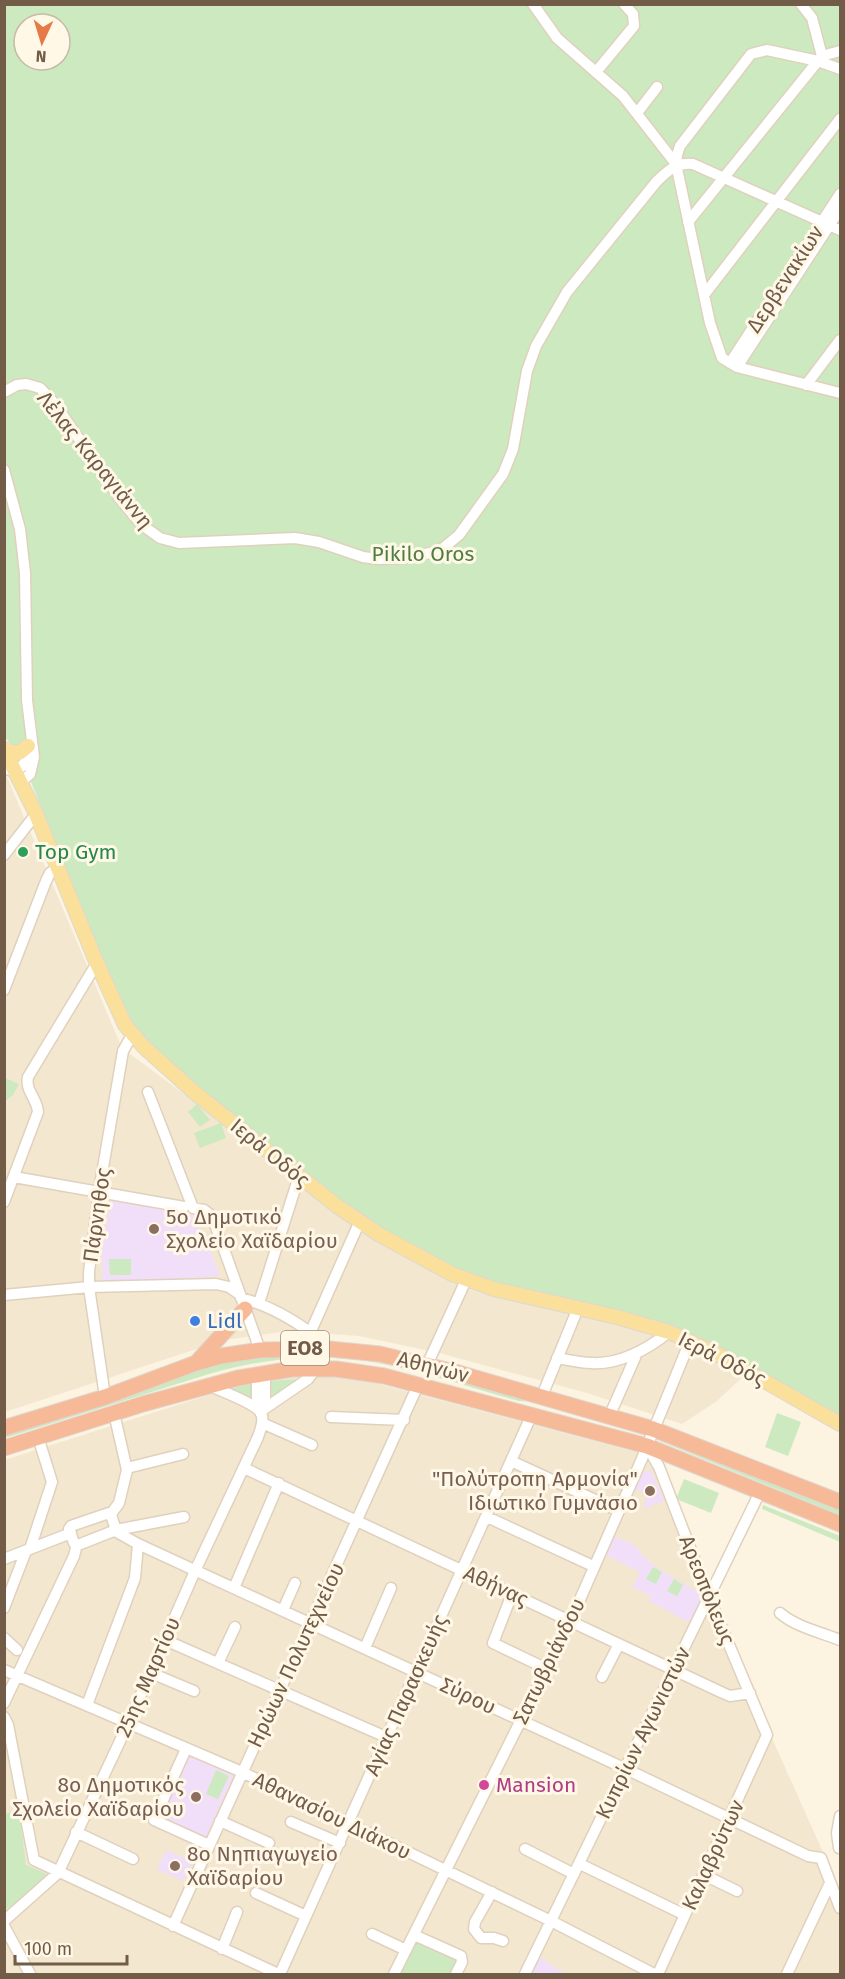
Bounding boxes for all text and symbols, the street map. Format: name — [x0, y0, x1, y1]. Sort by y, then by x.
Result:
north arrow — [12, 12, 72, 72]
text: N — [35, 47, 47, 66]
street label: Δερβενακίων — [741, 221, 829, 337]
street label: Λέλας Καραγιάννη — [31, 386, 159, 534]
park label: Pikilo Oros — [372, 541, 475, 567]
place label: Top Gym — [35, 839, 117, 865]
marker: Top Gym — [16, 845, 30, 859]
street label: Ιερά Οδός — [225, 1113, 315, 1193]
street label: Πάρνηθος — [77, 1166, 117, 1264]
place label: 5ο Δημοτικό Σχολείο Χαϊδαρίου — [166, 1204, 338, 1254]
marker: 5ο Δημοτικό Σχολείο Χαϊδαρίου — [147, 1222, 161, 1236]
place label: Lidl — [207, 1308, 242, 1334]
marker: Lidl — [188, 1314, 202, 1328]
street label: Ιερά Οδός — [674, 1326, 770, 1392]
road number: ΕΟ8 — [281, 1331, 329, 1365]
street label: Αθηνών — [395, 1346, 471, 1388]
place label: "Πολύτροπη Αρμονία" Ιδιωτικό Γυμνάσιο — [432, 1466, 638, 1516]
marker: "Πολύτροπη Αρμονία" Ιδιωτικό Γυμνάσιο — [643, 1484, 657, 1498]
street label: Αρεοπόλεως — [673, 1532, 741, 1649]
street label: Ηρώων Πολυτεχνείου — [242, 1558, 350, 1752]
street label: Αθήνας — [460, 1560, 533, 1612]
street label: Σατωβριάνδου — [507, 1594, 591, 1728]
street label: Αγίας Παρασκευής — [359, 1610, 453, 1780]
street label: 25ης Μαρτίου — [110, 1613, 186, 1741]
street label: Κυπρίων Αγωνιστών — [590, 1643, 696, 1823]
street label: Σύρου — [436, 1672, 500, 1720]
street label: Αθανασίου Διάκου — [249, 1766, 415, 1866]
place label: 8ο Δημοτικός Σχολείο Χαϊδαρίου — [12, 1772, 184, 1822]
place label: Mansion — [496, 1772, 576, 1798]
marker: Mansion — [477, 1778, 491, 1792]
marker: 8ο Δημοτικός Σχολείο Χαϊδαρίου — [189, 1790, 203, 1804]
street label: Καλαβρύτων — [676, 1796, 750, 1914]
place label: 8ο Νηπιαγωγείο Χαϊδαρίου — [187, 1841, 338, 1891]
marker: 8ο Νηπιαγωγείο Χαϊδαρίου — [168, 1859, 182, 1873]
scale bar — [15, 1928, 128, 1966]
text: 100 m — [24, 1938, 72, 1960]

